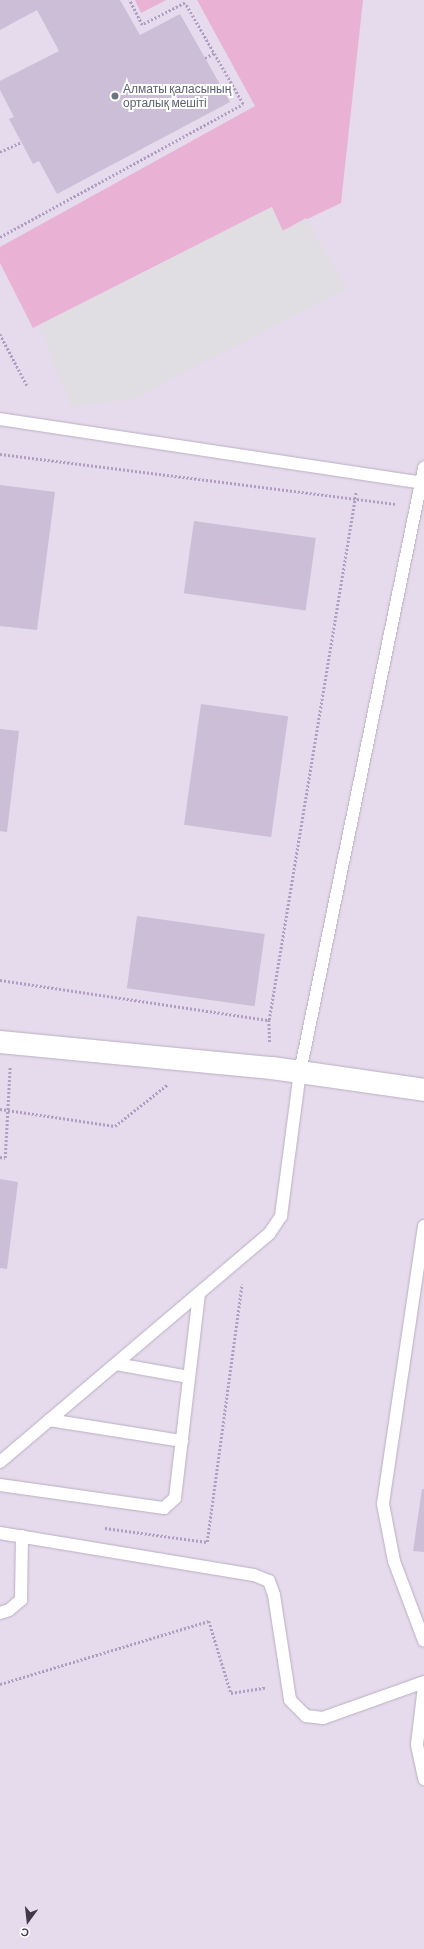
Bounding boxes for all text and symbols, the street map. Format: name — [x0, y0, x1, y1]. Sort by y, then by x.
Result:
place label: Алматы қаласының орталық мешіті — [123, 82, 231, 110]
marker: Алматы қаласының орталық мешіті — [110, 91, 120, 101]
north arrow — [8, 1901, 48, 1941]
text: С — [19, 1926, 30, 1940]

